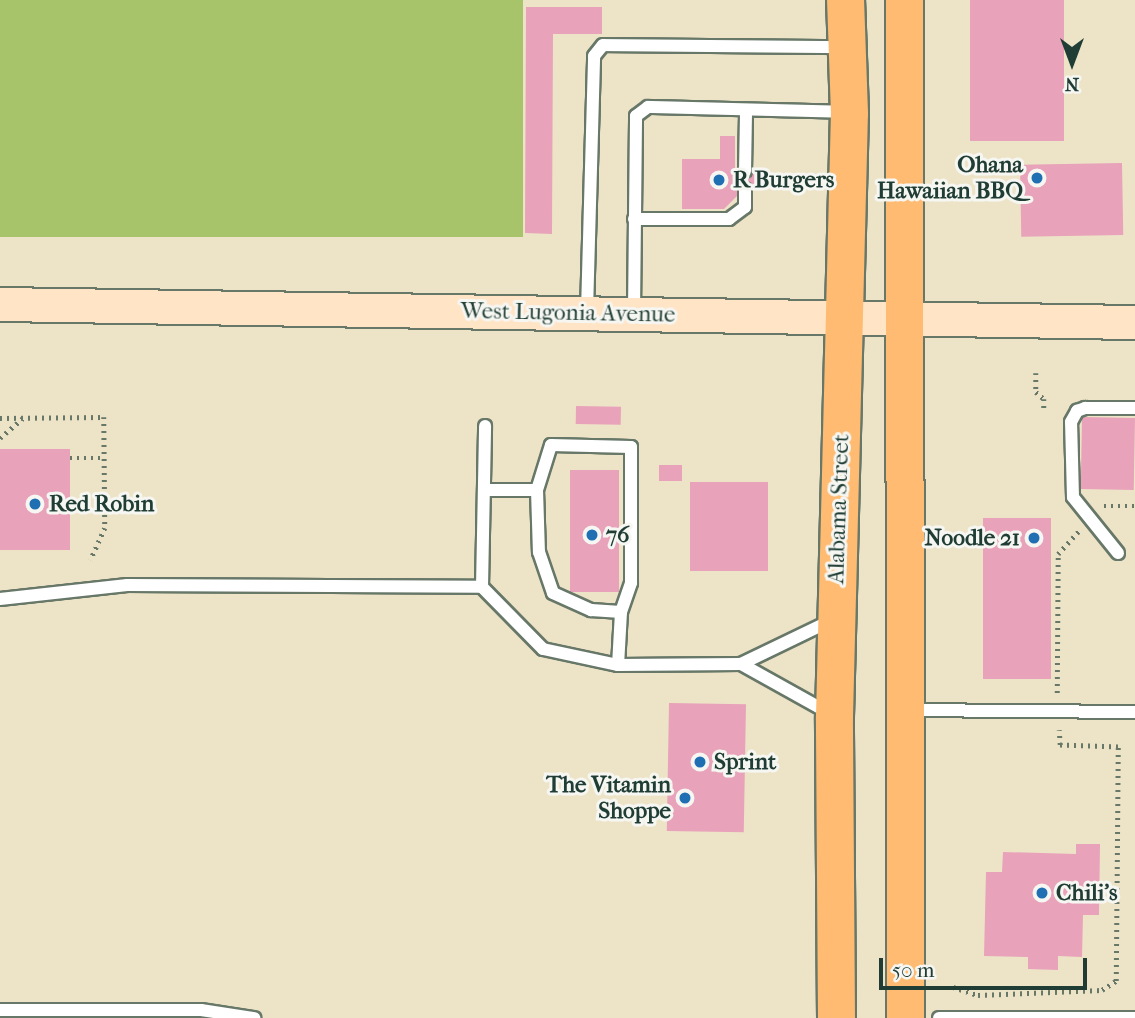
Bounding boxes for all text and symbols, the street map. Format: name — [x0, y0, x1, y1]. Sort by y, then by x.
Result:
north arrow — [1037, 28, 1107, 98]
text: N — [1065, 73, 1079, 95]
place label: Ohana Hawaiian BBQ — [877, 151, 1023, 205]
place label: R Burgers — [733, 166, 834, 194]
marker: Ohana Hawaiian BBQ — [1029, 170, 1045, 186]
marker: R Burgers — [711, 172, 727, 188]
street label: West Lugonia Avenue — [460, 297, 676, 329]
street label: Alabama Street — [823, 434, 855, 584]
place label: Red Robin — [49, 490, 154, 518]
marker: Red Robin — [27, 496, 43, 512]
place label: 76 — [606, 521, 630, 549]
place label: Noodle 21 — [925, 524, 1020, 552]
marker: 76 — [584, 527, 600, 543]
marker: Noodle 21 — [1026, 530, 1042, 546]
place label: Sprint — [714, 748, 776, 776]
marker: Sprint — [692, 754, 708, 770]
place label: The Vitamin Shoppe — [546, 771, 671, 825]
marker: The Vitamin Shoppe — [677, 790, 693, 806]
place label: Chili's — [1056, 879, 1118, 907]
marker: Chili's — [1034, 885, 1050, 901]
scale bar — [883, 944, 1091, 988]
text: 50 m — [892, 958, 935, 982]

